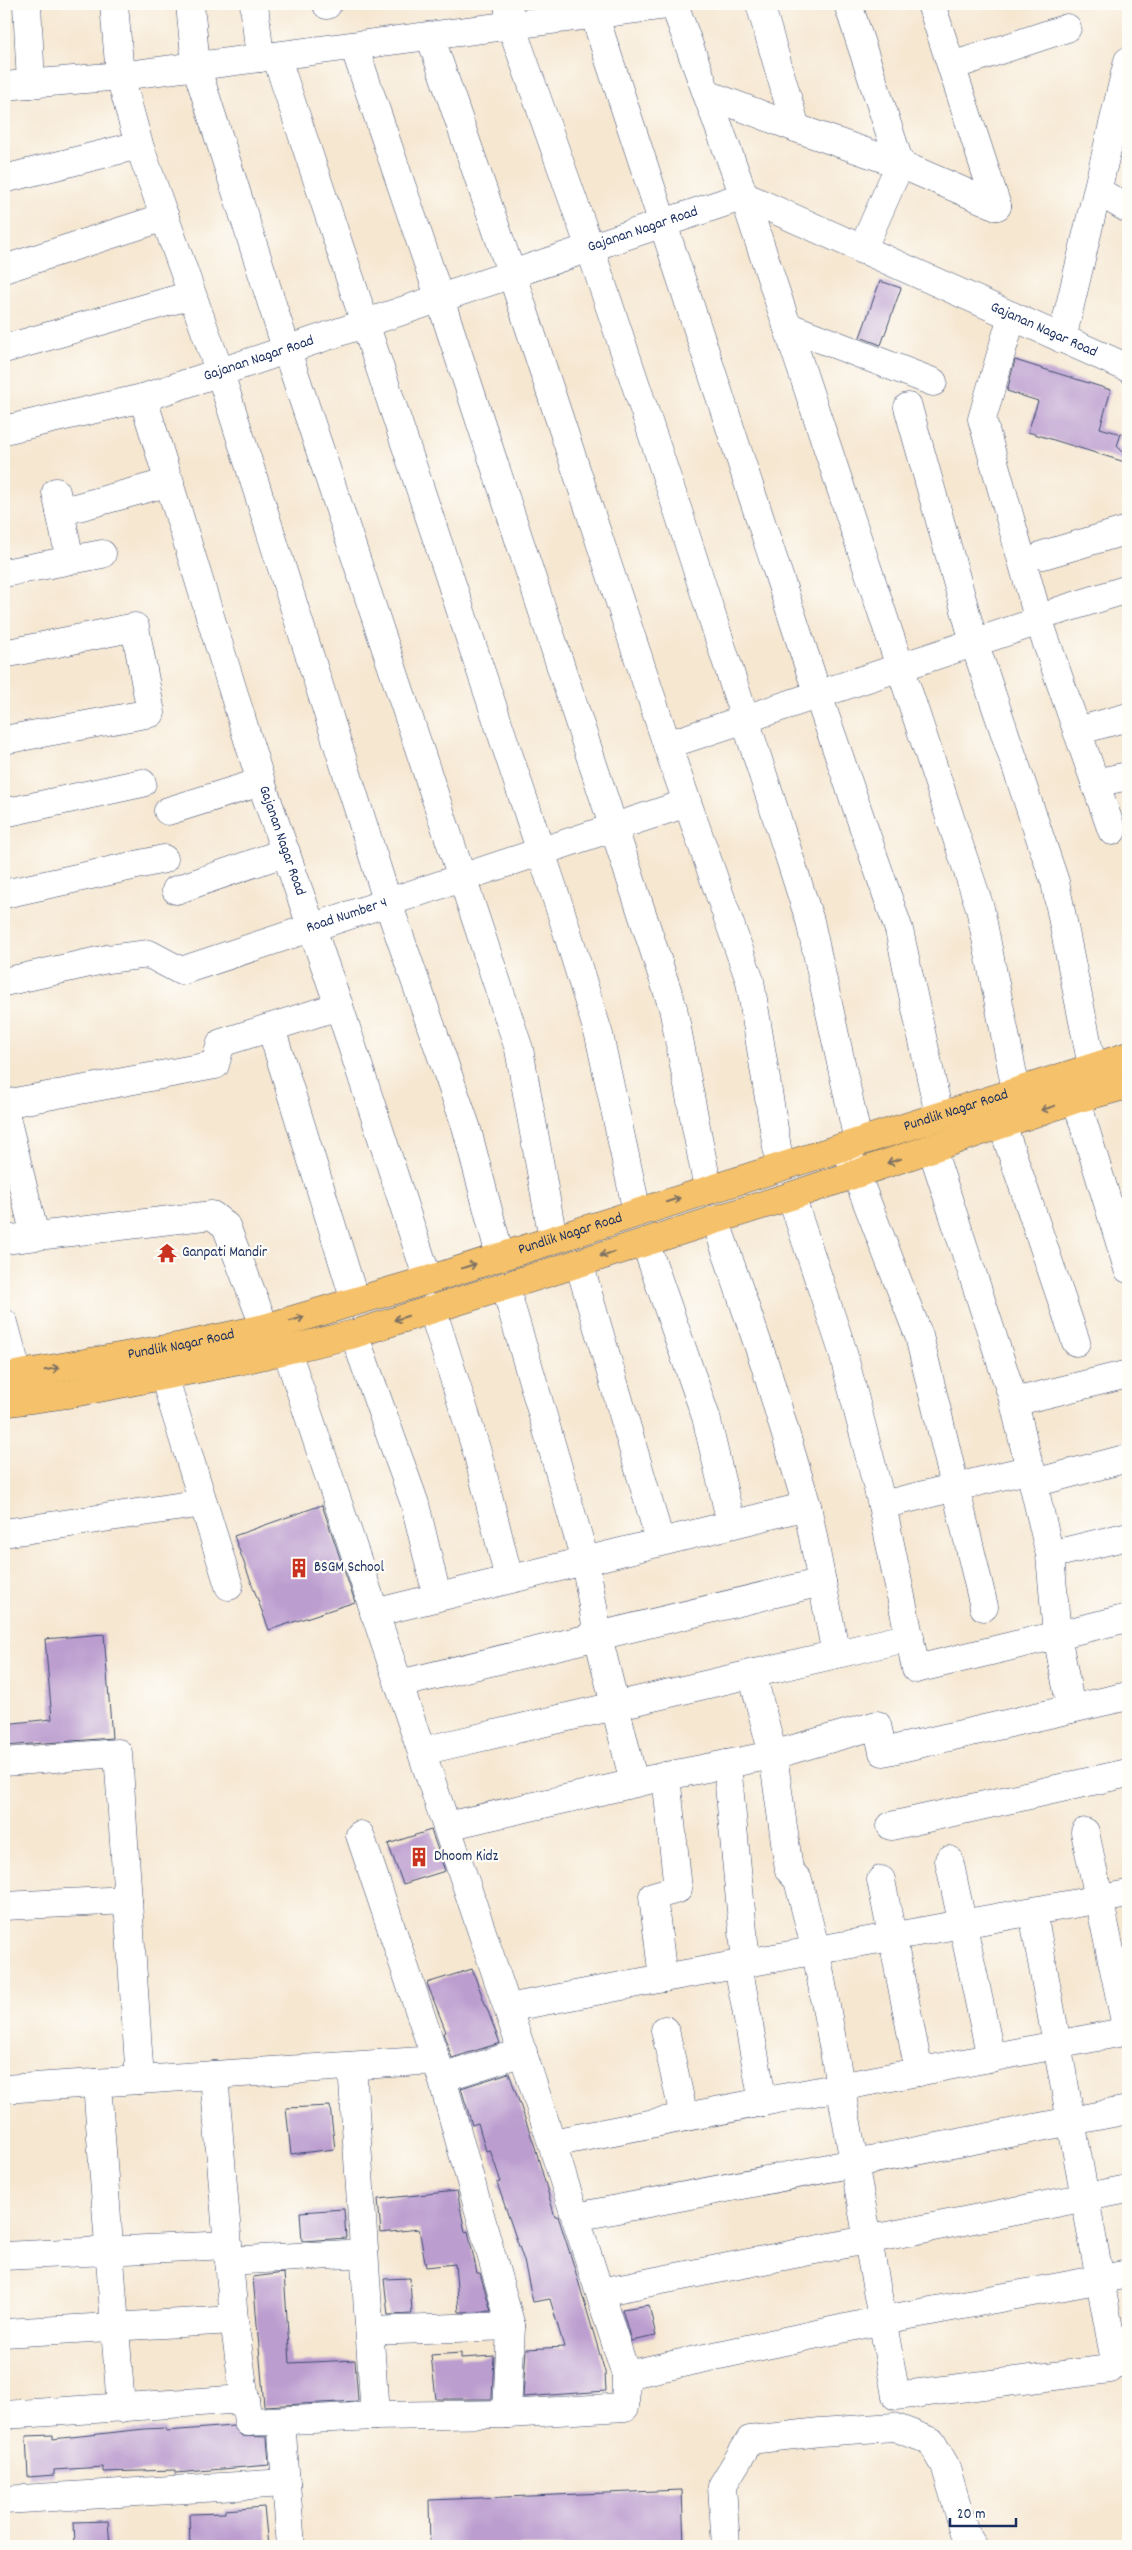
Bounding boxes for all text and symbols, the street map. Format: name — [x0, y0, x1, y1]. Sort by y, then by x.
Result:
street label: Gajanan Nagar Road — [585, 201, 701, 259]
street label: Gajanan Nagar Road — [987, 297, 1101, 364]
street label: Gajanan Nagar Road — [201, 330, 317, 388]
street label: Gajanan Nagar Road — [252, 783, 311, 899]
street label: Road Number 4 — [304, 892, 390, 940]
street label: Pundlik Nagar Road — [901, 1084, 1011, 1138]
one-way arrow — [1040, 1104, 1056, 1114]
one-way arrow — [887, 1157, 903, 1166]
one-way arrow — [665, 1195, 681, 1204]
street label: Pundlik Nagar Road — [515, 1207, 625, 1261]
temple icon: Ganpati Mandir — [156, 1242, 178, 1264]
place label: Ganpati Mandir — [182, 1242, 268, 1264]
one-way arrow — [599, 1250, 615, 1259]
one-way arrow — [460, 1261, 476, 1271]
one-way arrow — [288, 1313, 304, 1323]
one-way arrow — [394, 1314, 410, 1324]
street label: Pundlik Nagar Road — [126, 1324, 237, 1366]
one-way arrow — [43, 1363, 59, 1373]
building icon: BSGM School — [288, 1557, 310, 1579]
place label: BSGM School — [314, 1557, 384, 1579]
building icon: Dhoom Kidz — [408, 1846, 430, 1868]
place label: Dhoom Kidz — [434, 1846, 498, 1868]
scale bar — [950, 2495, 1016, 2527]
text: 20 m — [957, 2504, 985, 2526]

